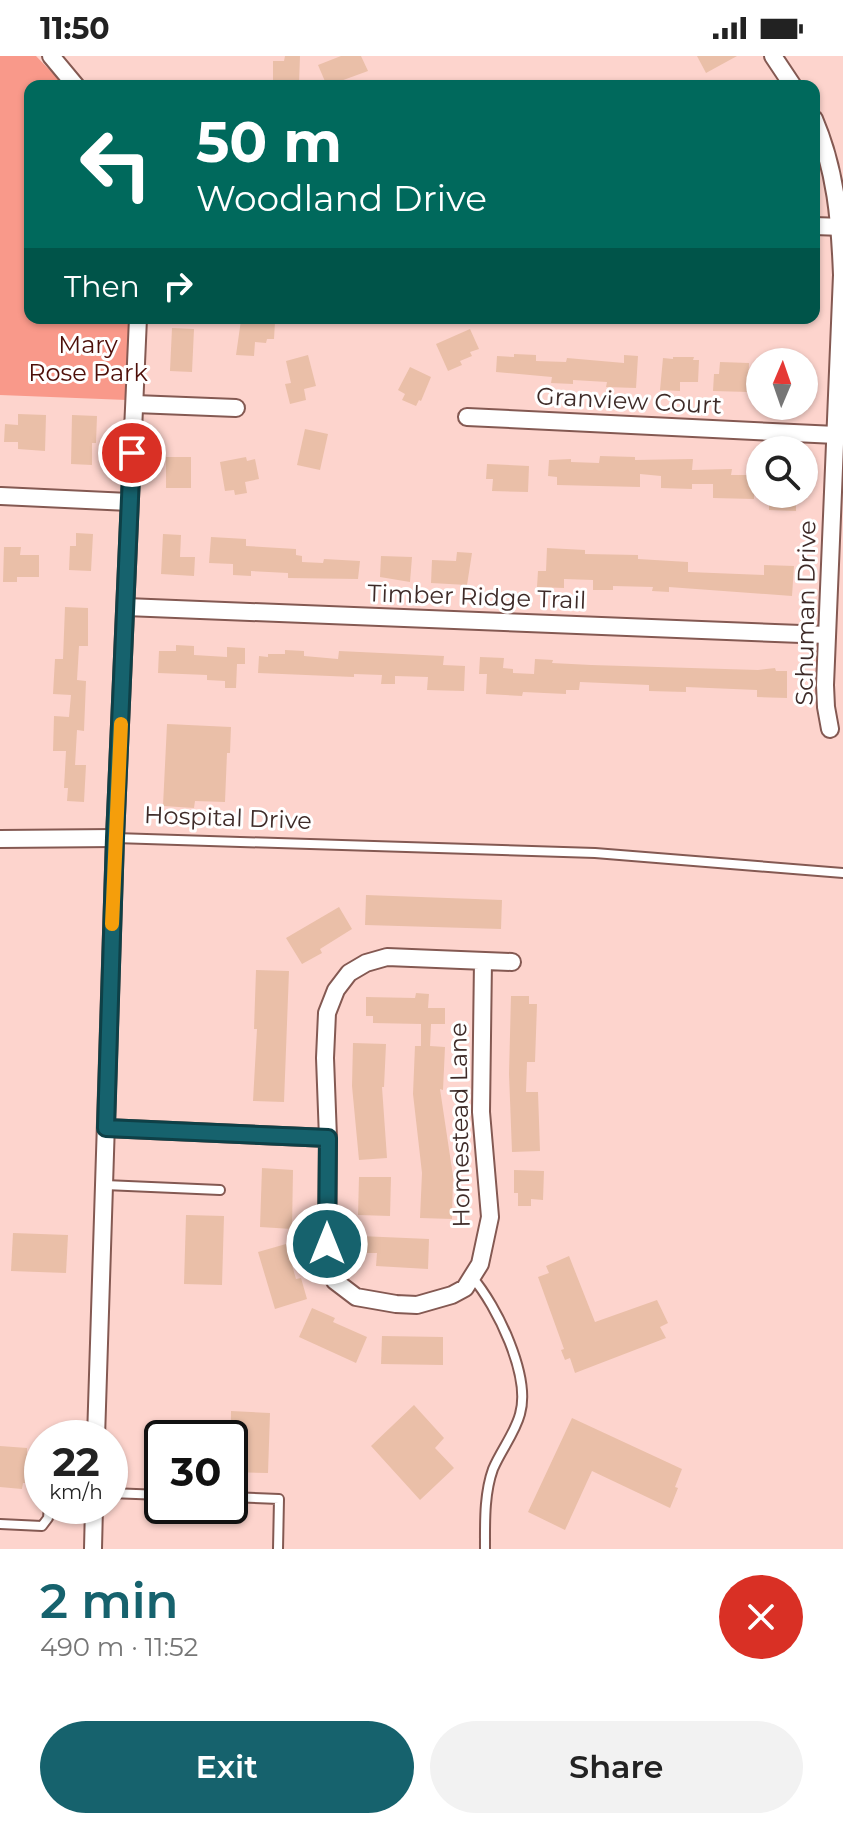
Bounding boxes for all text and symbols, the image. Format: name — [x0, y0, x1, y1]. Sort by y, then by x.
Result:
text: 11:50 — [40, 10, 110, 47]
text: 50 m — [196, 108, 342, 176]
icon: left — [64, 112, 168, 216]
text: Woodland Drive — [196, 176, 487, 220]
icon: right — [156, 264, 200, 308]
text: Then — [64, 268, 140, 305]
park label: Mary Rose Park — [28, 330, 149, 387]
north arrow — [746, 348, 818, 420]
map controls — [746, 348, 818, 508]
street label: Granview Court — [535, 381, 723, 420]
pin — [98, 419, 166, 487]
icon: arrive — [110, 431, 154, 475]
button: search — [746, 436, 818, 508]
street label: Schuman Drive — [789, 520, 822, 706]
street label: Timber Ridge Trail — [367, 578, 587, 615]
street label: Hospital Drive — [144, 800, 312, 835]
street label: Homestead Lane — [443, 1022, 476, 1228]
position arrow — [285, 1202, 369, 1286]
speed limit sign: 30 — [144, 1420, 248, 1524]
text: 22 — [52, 1437, 100, 1486]
text: km/h — [49, 1480, 103, 1504]
text: 2 min — [40, 1572, 178, 1630]
button: close — [719, 1575, 803, 1659]
text: 490 m · 11:52 — [40, 1631, 198, 1663]
button: Exit — [40, 1721, 414, 1813]
button: Share — [430, 1721, 803, 1813]

